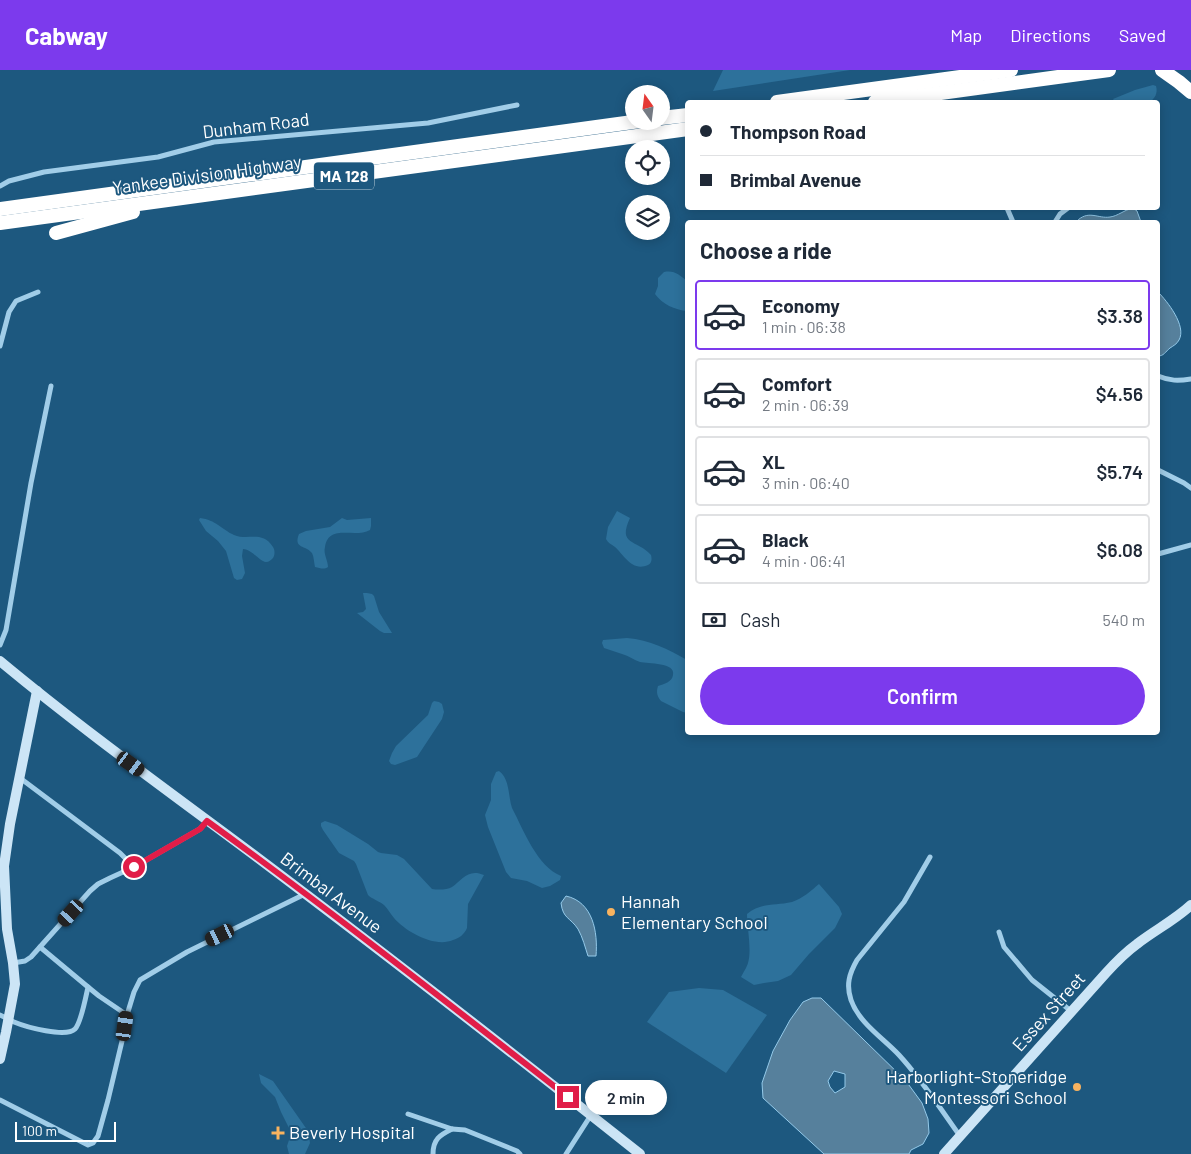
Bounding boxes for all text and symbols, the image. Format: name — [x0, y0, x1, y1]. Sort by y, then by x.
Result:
text: Cabway — [25, 21, 108, 50]
text: Map — [950, 24, 982, 46]
text: Directions — [1010, 24, 1091, 46]
text: Saved — [1119, 24, 1166, 46]
north arrow — [625, 85, 670, 130]
map controls — [625, 85, 670, 240]
street label: Dunham Road — [201, 108, 311, 142]
text: Thompson Road — [730, 120, 866, 143]
button: locate — [625, 140, 670, 185]
street label: Yankee Division Highway — [111, 150, 303, 198]
road number: MA 128 — [314, 162, 374, 190]
text: Brimbal Avenue — [730, 168, 861, 191]
button: layers — [625, 195, 670, 240]
text: Choose a ride — [700, 237, 832, 263]
icon: car — [702, 293, 747, 338]
text: Economy — [762, 294, 840, 317]
text: $3.38 — [1097, 304, 1143, 327]
text: 1 min · 06:38 — [762, 317, 846, 336]
icon: car — [702, 371, 747, 416]
text: Comfort — [762, 372, 832, 395]
text: $4.56 — [1096, 382, 1143, 405]
text: 2 min · 06:39 — [762, 395, 849, 414]
icon: car — [702, 449, 747, 494]
text: XL — [762, 450, 785, 473]
text: $5.74 — [1097, 460, 1143, 483]
text: 3 min · 06:40 — [762, 473, 850, 492]
icon: car — [702, 527, 747, 572]
text: Black — [762, 528, 809, 551]
text: $6.08 — [1097, 538, 1143, 561]
text: 4 min · 06:41 — [762, 551, 845, 570]
icon: cash — [700, 606, 728, 634]
text: Cash — [740, 608, 781, 631]
text: 540 m — [1102, 610, 1145, 629]
button: Confirm — [700, 667, 1145, 725]
car — [114, 749, 147, 779]
street label: Brimbal Avenue — [277, 847, 387, 937]
route start — [123, 856, 145, 878]
place label: Hannah Elementary School — [621, 890, 768, 933]
car — [55, 897, 86, 929]
marker: Hannah Elementary School — [605, 906, 617, 918]
car — [203, 922, 236, 948]
street label: Essex Street — [1007, 967, 1089, 1055]
car — [115, 1010, 134, 1042]
place label: Harborlight-Stoneridge Montessori School — [886, 1065, 1067, 1108]
callout: 2 min — [586, 1080, 668, 1114]
marker: Harborlight-Stoneridge Montessori School — [1071, 1081, 1083, 1093]
route end — [557, 1086, 579, 1108]
text: 2 min — [607, 1088, 645, 1107]
scale bar — [15, 1119, 116, 1142]
place label: Beverly Hospital — [289, 1121, 415, 1143]
text: 100 m — [22, 1122, 57, 1139]
marker: Beverly Hospital — [271, 1126, 285, 1140]

